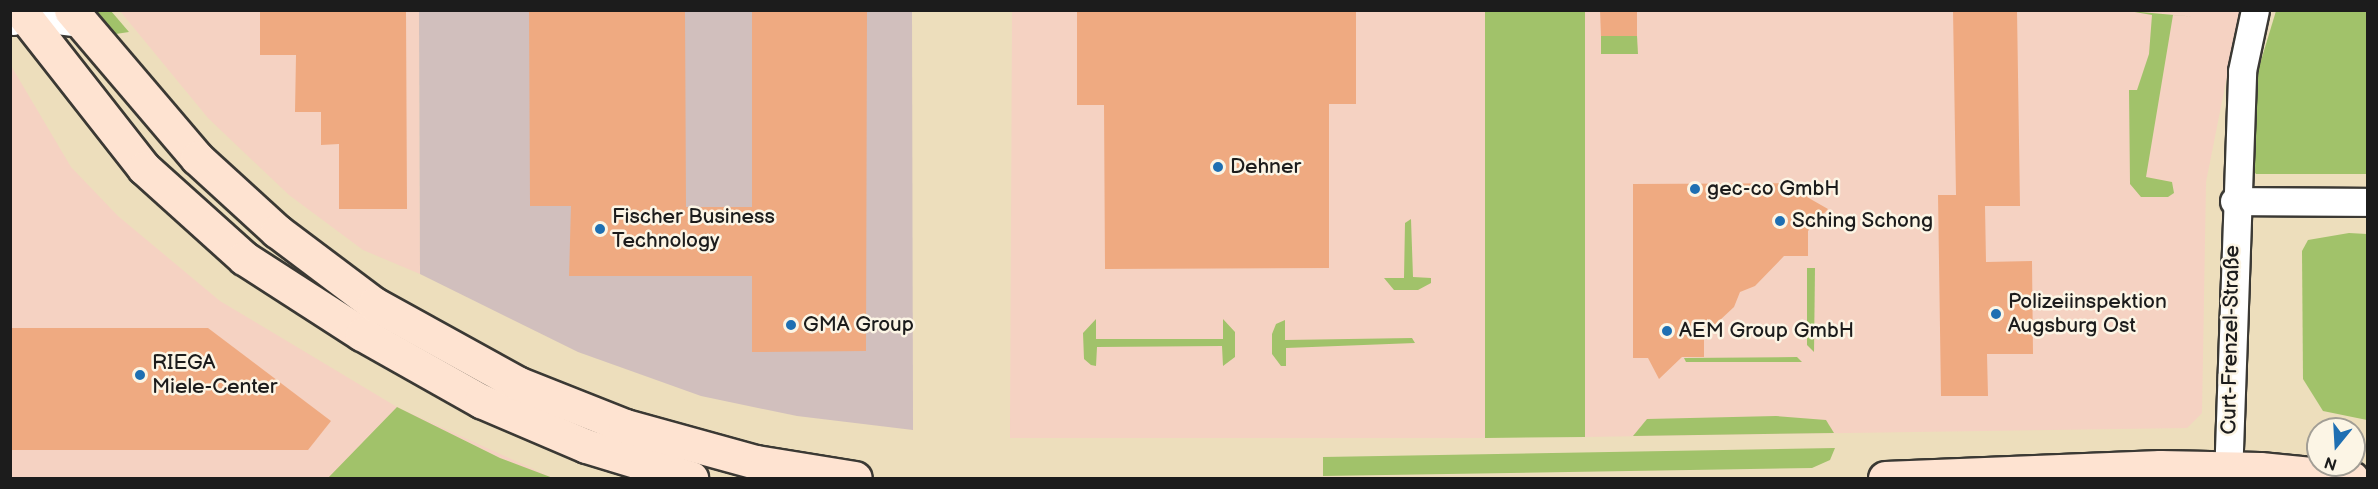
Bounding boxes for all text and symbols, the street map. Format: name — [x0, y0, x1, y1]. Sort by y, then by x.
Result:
place label: Dehner — [1230, 154, 1301, 180]
marker: Dehner — [1211, 160, 1225, 174]
place label: gec-co GmbH — [1707, 176, 1840, 202]
marker: gec-co GmbH — [1688, 182, 1702, 196]
place label: Fischer Business Technology — [612, 204, 775, 254]
place label: Sching Schong — [1792, 208, 1933, 234]
marker: Sching Schong — [1773, 214, 1787, 228]
marker: Fischer Business Technology — [593, 222, 607, 236]
street label: Curt-Frenzel-Straße — [2217, 245, 2245, 435]
place label: Polizeiinspektion Augsburg Ost — [2008, 289, 2167, 339]
marker: Polizeiinspektion Augsburg Ost — [1989, 307, 2003, 321]
place label: GMA Group — [803, 312, 914, 338]
marker: GMA Group — [784, 318, 798, 332]
place label: AEM Group GmbH — [1679, 318, 1854, 344]
marker: AEM Group GmbH — [1660, 324, 1674, 338]
place label: RIEGA Miele-Center — [152, 350, 277, 400]
marker: RIEGA Miele-Center — [133, 368, 147, 382]
north arrow — [2306, 417, 2366, 477]
text: N — [2322, 452, 2340, 474]

